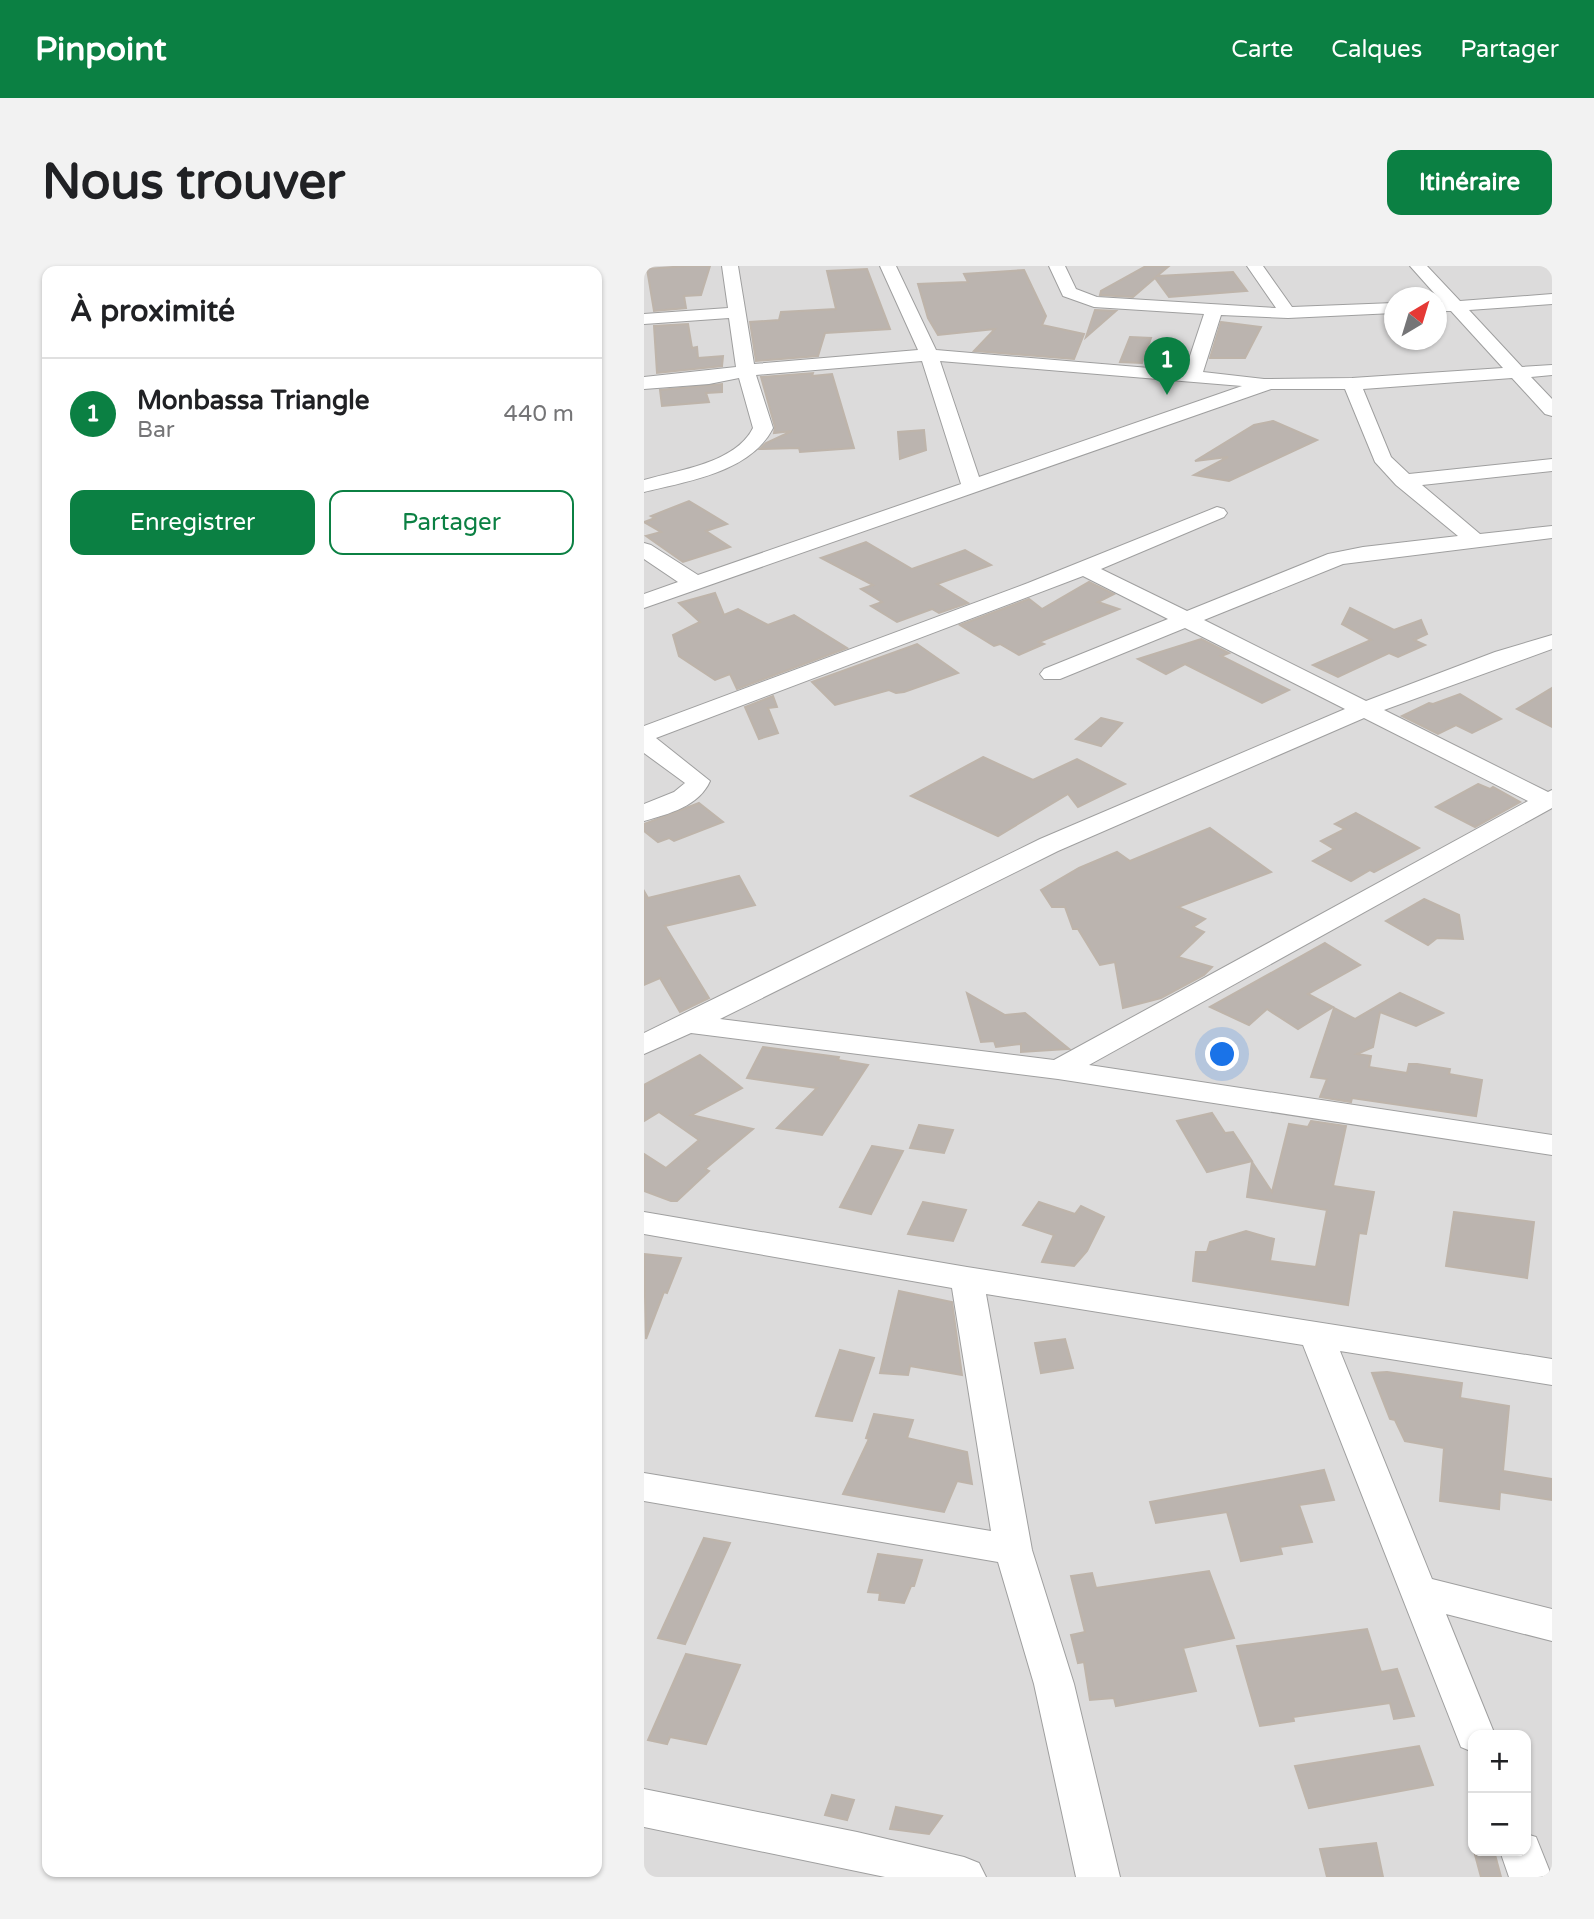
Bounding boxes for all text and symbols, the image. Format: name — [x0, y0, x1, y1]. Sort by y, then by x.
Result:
text: Pinpoint — [35, 30, 167, 69]
text: Carte — [1231, 35, 1293, 64]
text: Calques — [1331, 35, 1422, 64]
text: Partager — [1460, 35, 1559, 64]
button: Itinéraire — [1387, 150, 1552, 215]
text: Nous trouver — [42, 153, 345, 212]
north arrow — [1384, 287, 1447, 350]
text: À proximité — [70, 293, 235, 330]
pin: 1 — [1144, 337, 1190, 395]
text: Monbassa Triangle — [137, 385, 370, 416]
text: 1 — [86, 400, 100, 428]
text: 440 m — [504, 400, 574, 428]
text: Bar — [137, 416, 175, 444]
button: Enregistrer — [70, 490, 315, 555]
button: Partager — [329, 490, 574, 555]
your location — [1205, 1037, 1239, 1071]
map controls — [1468, 1730, 1531, 1856]
button: + — [1468, 1730, 1531, 1793]
button: − — [1468, 1793, 1531, 1856]

